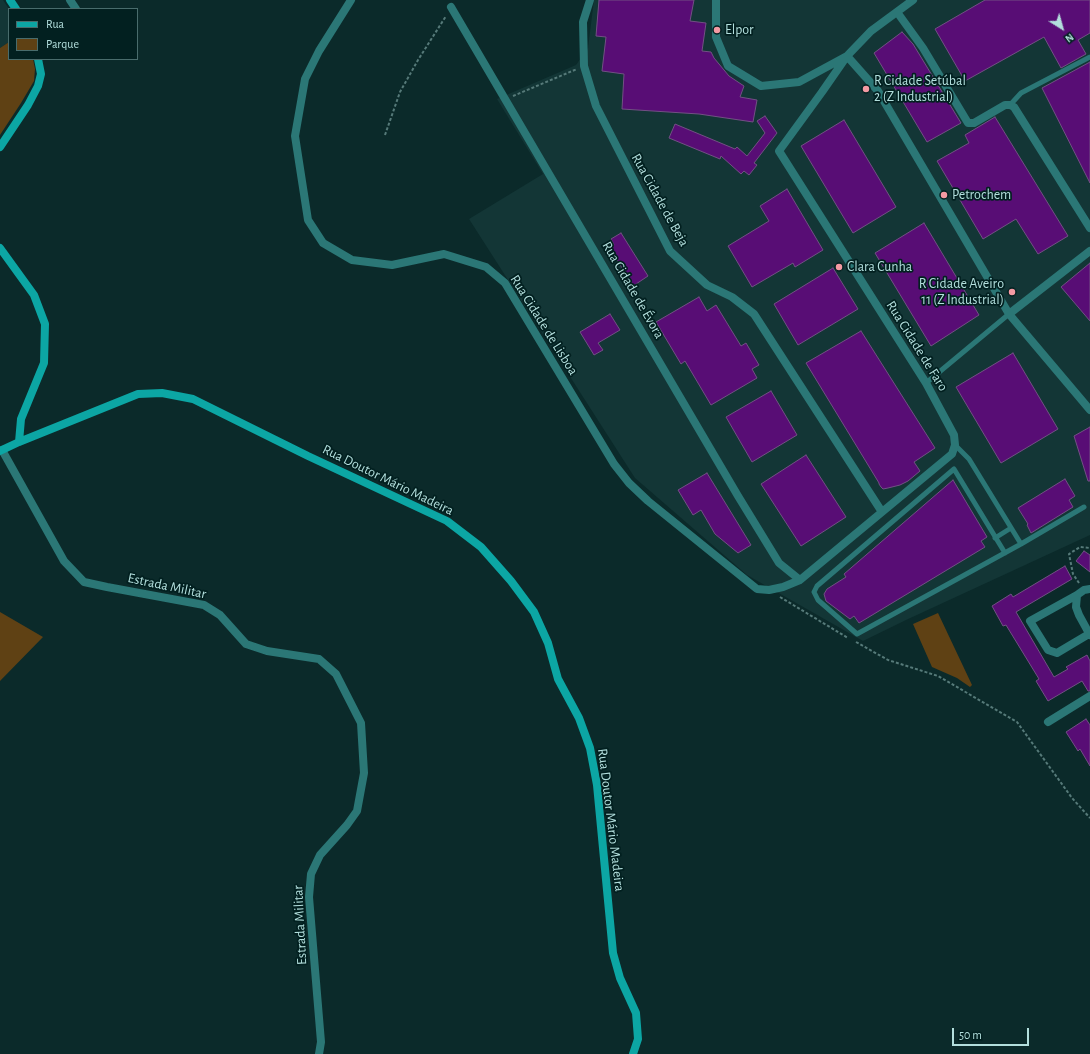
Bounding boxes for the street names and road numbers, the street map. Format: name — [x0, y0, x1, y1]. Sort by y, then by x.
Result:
street label: Rua Cidade de Beja — [627, 151, 693, 249]
street label: Rua Cidade de Évora — [598, 238, 668, 342]
street label: Rua Cidade de Lisboa — [506, 272, 582, 378]
street label: Rua Cidade de Faro — [883, 298, 951, 394]
street label: Rua Doutor Mário Madeira — [320, 441, 456, 519]
street label: Estrada Militar — [126, 569, 208, 603]
street label: Rua Doutor Mário Madeira — [594, 748, 628, 892]
street label: Estrada Militar — [290, 885, 310, 965]

